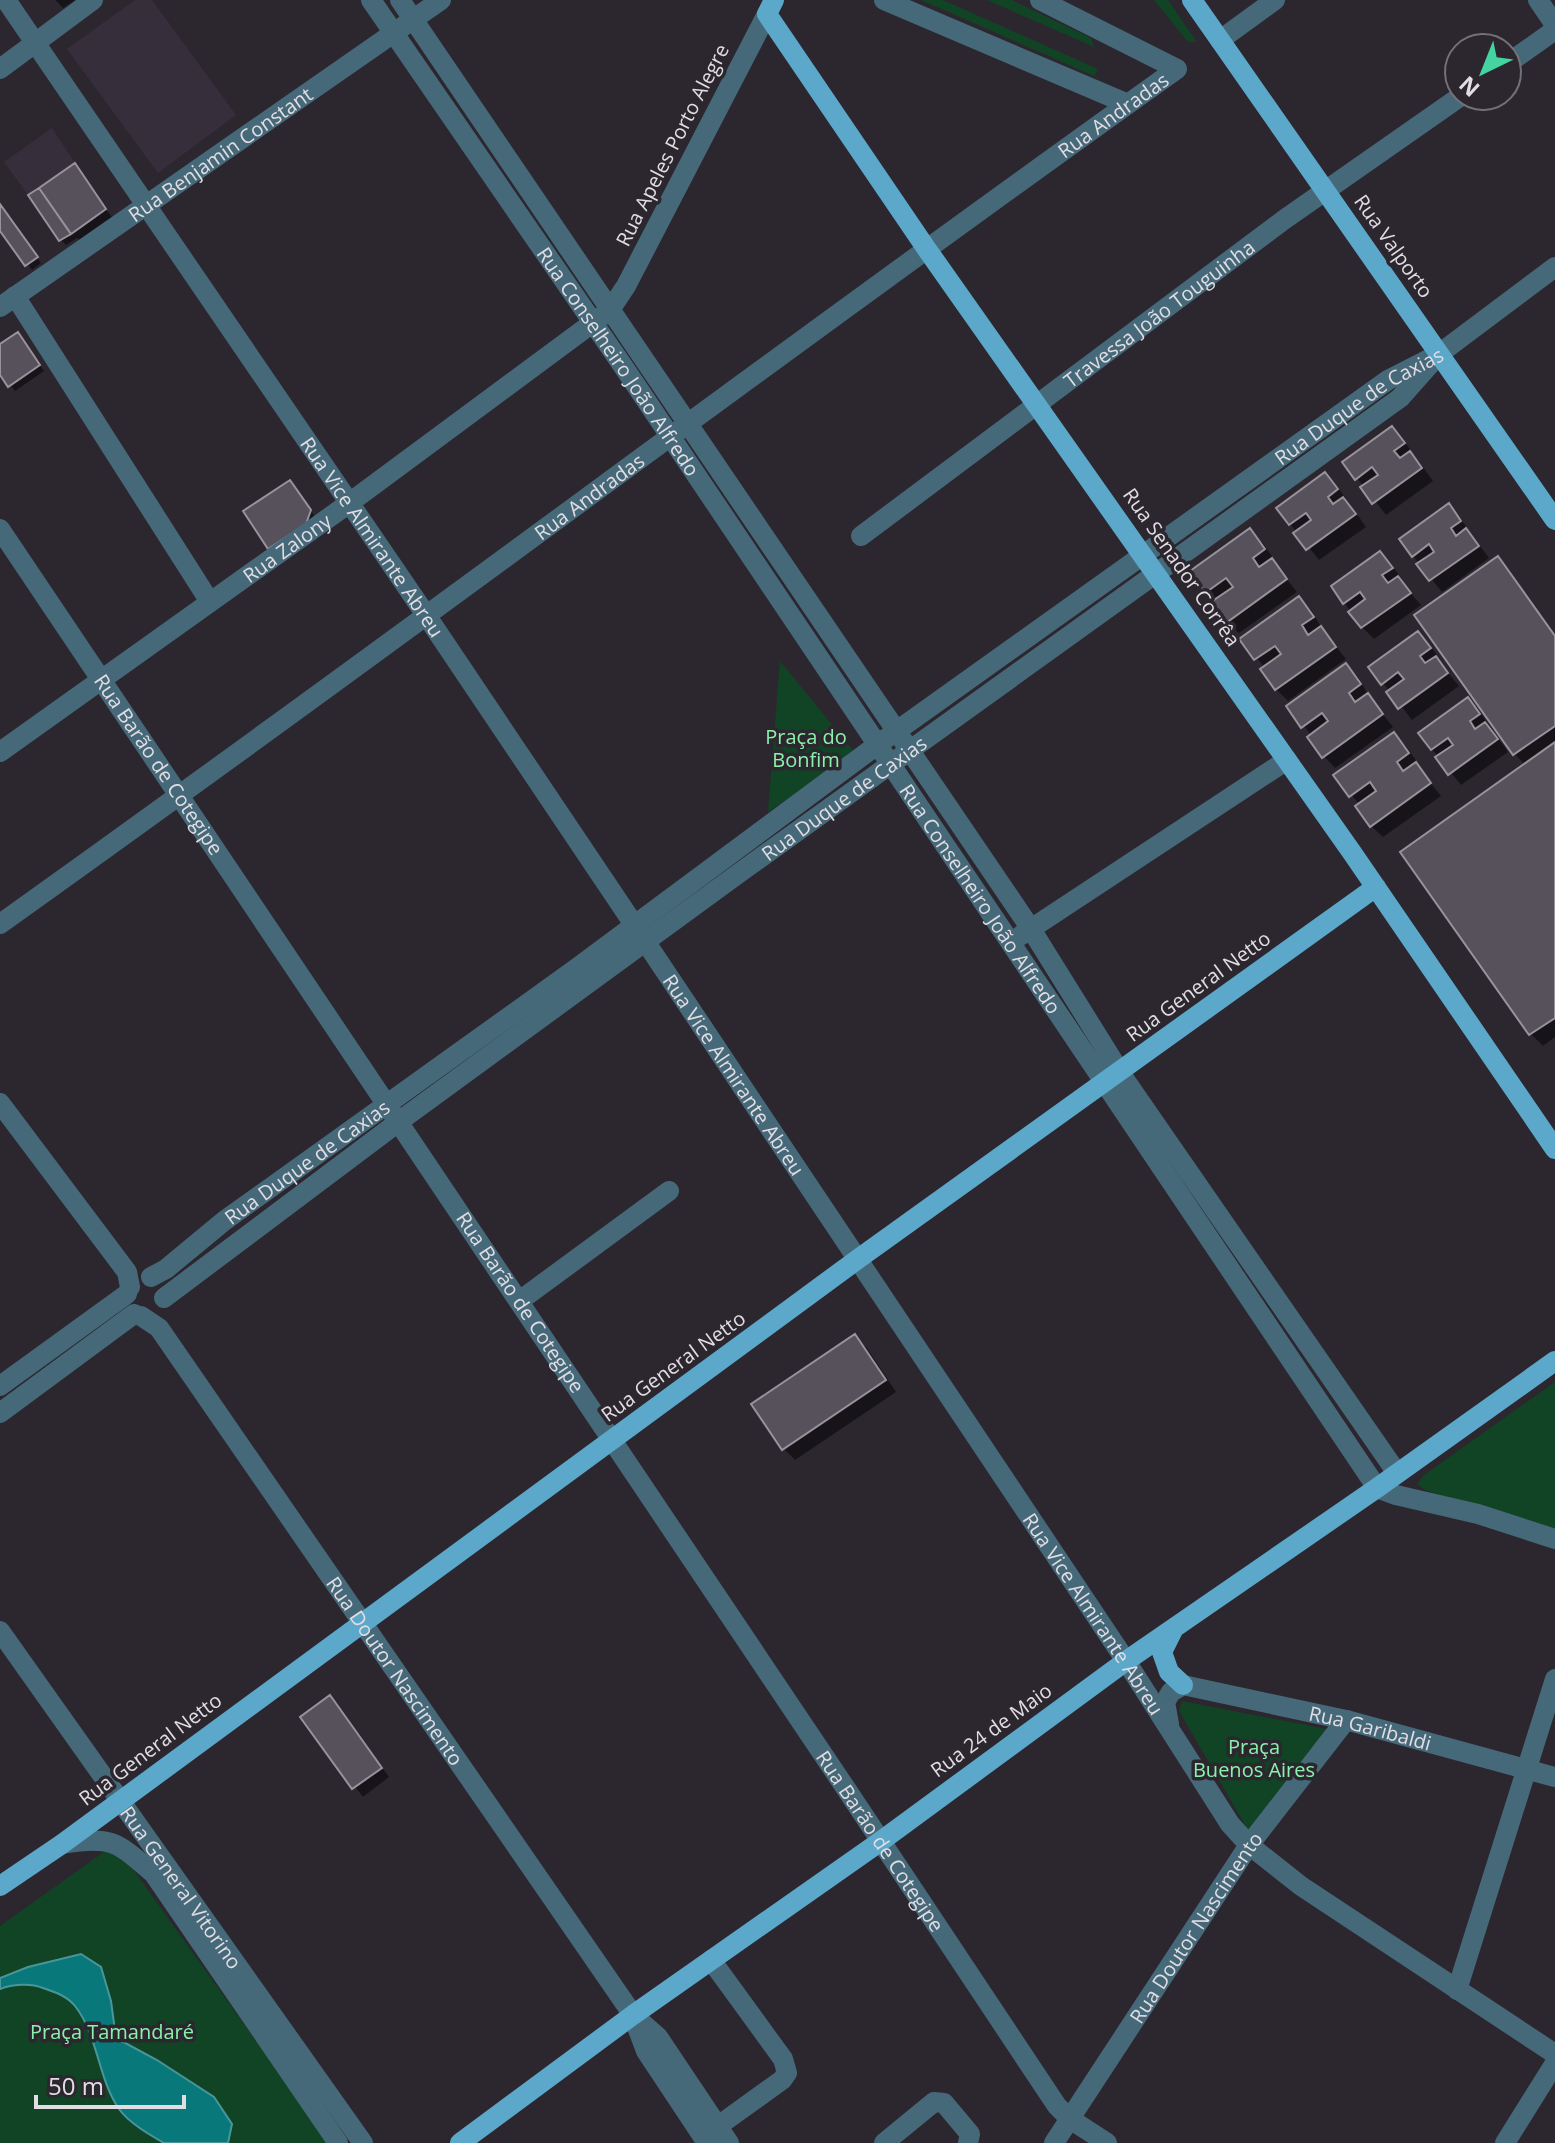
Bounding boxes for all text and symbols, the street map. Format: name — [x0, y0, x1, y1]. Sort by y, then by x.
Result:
north arrow — [1443, 32, 1523, 112]
street label: Rua Apeles Porto Alegre — [609, 39, 735, 251]
street label: Rua Andradas — [1052, 66, 1174, 164]
text: N — [1452, 70, 1485, 104]
street label: Rua Benjamin Constant — [122, 80, 317, 227]
street label: Rua Valporto — [1348, 189, 1440, 303]
street label: Travessa João Touguinha — [1058, 233, 1260, 393]
street label: Rua Conselheiro João Alfredo — [531, 241, 706, 481]
street label: Rua Duque de Caxias — [1269, 341, 1448, 471]
street label: Rua Vice Almirante Abreu — [295, 431, 450, 642]
street label: Rua Andradas — [528, 447, 650, 546]
street label: Rua Senador Corrêa — [1117, 482, 1247, 652]
street label: Rua Zalony — [237, 506, 337, 589]
street label: Rua Barão de Cotegipe — [89, 669, 230, 860]
park label: Praça do Bonfim — [765, 723, 847, 773]
street label: Rua Duque de Caxias — [756, 729, 932, 866]
street label: Rua Conselheiro João Alfredo — [894, 778, 1068, 1019]
street label: Rua General Netto — [1120, 924, 1276, 1048]
street label: Rua Vice Almirante Abreu — [657, 968, 811, 1181]
street label: Rua Duque de Caxias — [219, 1093, 395, 1230]
street label: Rua Barão de Cotegipe — [451, 1206, 591, 1398]
street label: Rua General Netto — [595, 1304, 751, 1428]
street label: Rua Vice Almirante Abreu — [1017, 1507, 1170, 1720]
street label: Rua Doutor Nascimento — [321, 1571, 470, 1771]
street label: Rua 24 de Maio — [925, 1677, 1057, 1783]
street label: Rua General Netto — [73, 1686, 227, 1812]
street label: Rua Garibaldi — [1307, 1699, 1435, 1756]
park label: Praça Buenos Aires — [1193, 1733, 1315, 1783]
street label: Rua Barão de Cotegipe — [811, 1745, 951, 1937]
street label: Rua General Vitorino — [115, 1800, 249, 1974]
street label: Rua Doutor Nascimento — [1123, 1826, 1268, 2028]
park label: Praça Tamandaré — [30, 2018, 194, 2045]
scale bar — [36, 2059, 184, 2109]
text: 50 m — [48, 2069, 104, 2102]

